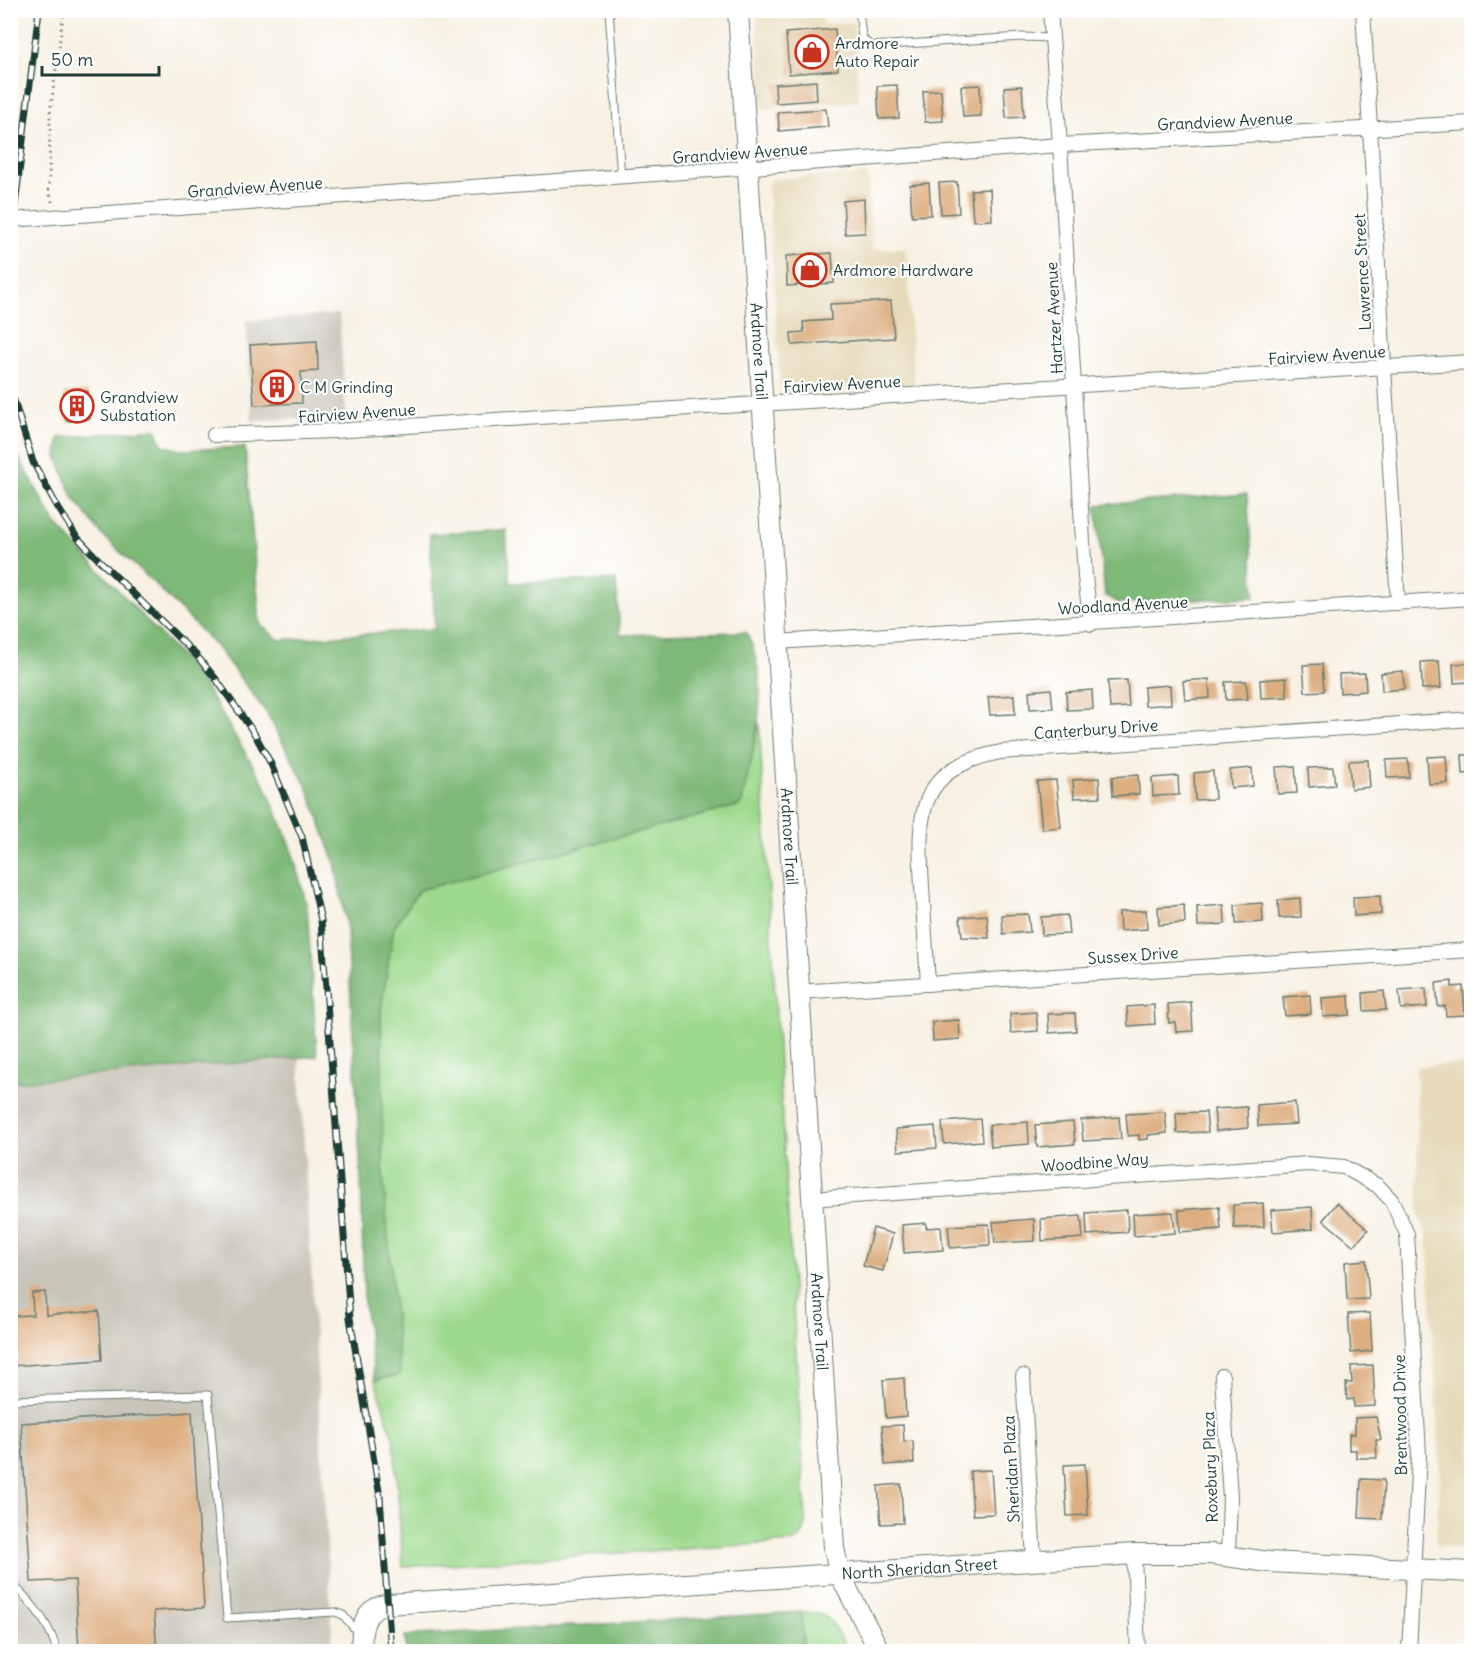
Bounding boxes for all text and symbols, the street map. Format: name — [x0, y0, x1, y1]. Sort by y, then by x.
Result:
place label: Ardmore Auto Repair — [835, 33, 920, 71]
shop icon: Ardmore Auto Repair — [794, 34, 830, 70]
scale bar — [42, 39, 159, 77]
text: 50 m — [51, 48, 93, 71]
street label: Grandview Avenue — [1157, 107, 1293, 135]
street label: Grandview Avenue — [672, 138, 808, 168]
street label: Grandview Avenue — [187, 172, 323, 202]
street label: Lawrence Street — [1349, 212, 1375, 331]
shop icon: Ardmore Hardware — [792, 252, 828, 288]
place label: Ardmore Hardware — [833, 260, 973, 280]
street label: Hartzer Avenue — [1041, 261, 1067, 375]
street label: Ardmore Trail — [746, 302, 772, 401]
street label: Fairview Avenue — [1268, 341, 1386, 369]
building icon: C M Grinding — [259, 369, 295, 405]
street label: Fairview Avenue — [783, 371, 901, 397]
place label: C M Grinding — [300, 377, 393, 397]
place label: Grandview Substation — [100, 387, 179, 425]
building icon: Grandview Substation — [59, 388, 95, 424]
street label: Fairview Avenue — [298, 399, 416, 427]
street label: Woodland Avenue — [1057, 592, 1189, 618]
street label: Canterbury Drive — [1033, 715, 1159, 743]
street label: Ardmore Trail — [777, 787, 803, 886]
street label: Sussex Drive — [1087, 942, 1179, 968]
street label: Woodbine Way — [1041, 1148, 1149, 1176]
street label: Ardmore Trail — [807, 1272, 833, 1371]
street label: Brentwood Drive — [1389, 1354, 1411, 1476]
street label: Roxebury Plaza — [1198, 1411, 1222, 1523]
street label: Sheridan Plaza — [998, 1415, 1024, 1523]
street label: North Sheridan Street — [841, 1553, 999, 1584]

